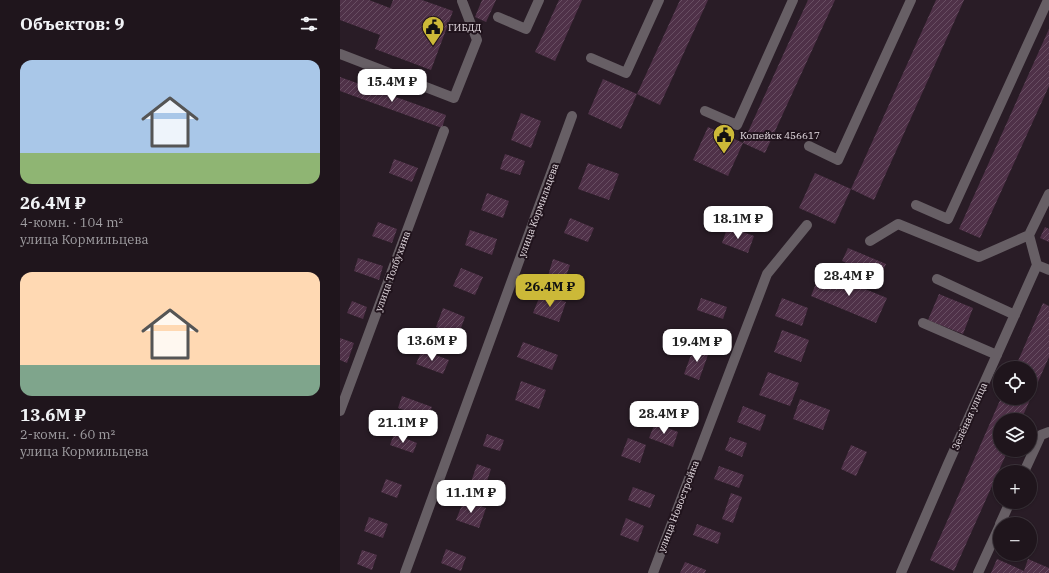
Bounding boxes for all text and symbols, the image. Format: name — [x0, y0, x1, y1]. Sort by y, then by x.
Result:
text: Объектов: 9 — [20, 13, 124, 35]
icon: filters — [298, 13, 320, 35]
public building icon: ГИБДД — [420, 14, 446, 47]
place label: ГИБДД — [448, 21, 482, 34]
pin: 15.4M ₽ — [355, 69, 429, 103]
text: 15.4M ₽ — [367, 73, 417, 90]
icon: home — [134, 86, 206, 158]
public building icon: Копейск 456617 — [711, 122, 737, 155]
place label: Копейск 456617 — [740, 129, 820, 142]
street label: улица Кормильцева — [515, 161, 562, 259]
text: 26.4M ₽ — [20, 192, 86, 214]
pin: 18.1M ₽ — [701, 206, 775, 240]
text: 18.1M ₽ — [713, 210, 763, 227]
text: 4-комн. · 104 m² — [20, 214, 123, 231]
street label: улица Толбухина — [372, 229, 413, 313]
text: улица Кормильцева — [20, 231, 149, 248]
pin: 28.4M ₽ — [812, 263, 886, 297]
text: 28.4M ₽ — [824, 267, 874, 284]
pin: 26.4M ₽ — [513, 274, 587, 308]
text: 26.4M ₽ — [525, 278, 575, 295]
icon: home — [134, 298, 206, 370]
pin: 13.6M ₽ — [395, 328, 469, 362]
pin: 19.4M ₽ — [660, 329, 734, 363]
text: 13.6M ₽ — [407, 332, 457, 349]
text: 19.4M ₽ — [672, 333, 722, 350]
map controls — [993, 361, 1037, 561]
button: locate — [993, 361, 1037, 405]
street label: Зелёная улица — [949, 380, 990, 452]
pin: 28.4M ₽ — [627, 401, 701, 435]
text: 13.6M ₽ — [20, 404, 86, 426]
text: 28.4M ₽ — [639, 405, 689, 422]
pin: 21.1M ₽ — [366, 410, 440, 444]
button: layers — [993, 413, 1037, 457]
text: 21.1M ₽ — [378, 414, 428, 431]
text: 2-комн. · 60 m² — [20, 426, 115, 443]
text: улица Кормильцева — [20, 443, 149, 460]
street label: улица Новостройка — [655, 458, 702, 554]
button: + — [993, 465, 1037, 509]
pin: 11.1M ₽ — [434, 480, 508, 514]
text: 11.1M ₽ — [446, 484, 496, 501]
button: − — [993, 517, 1037, 561]

